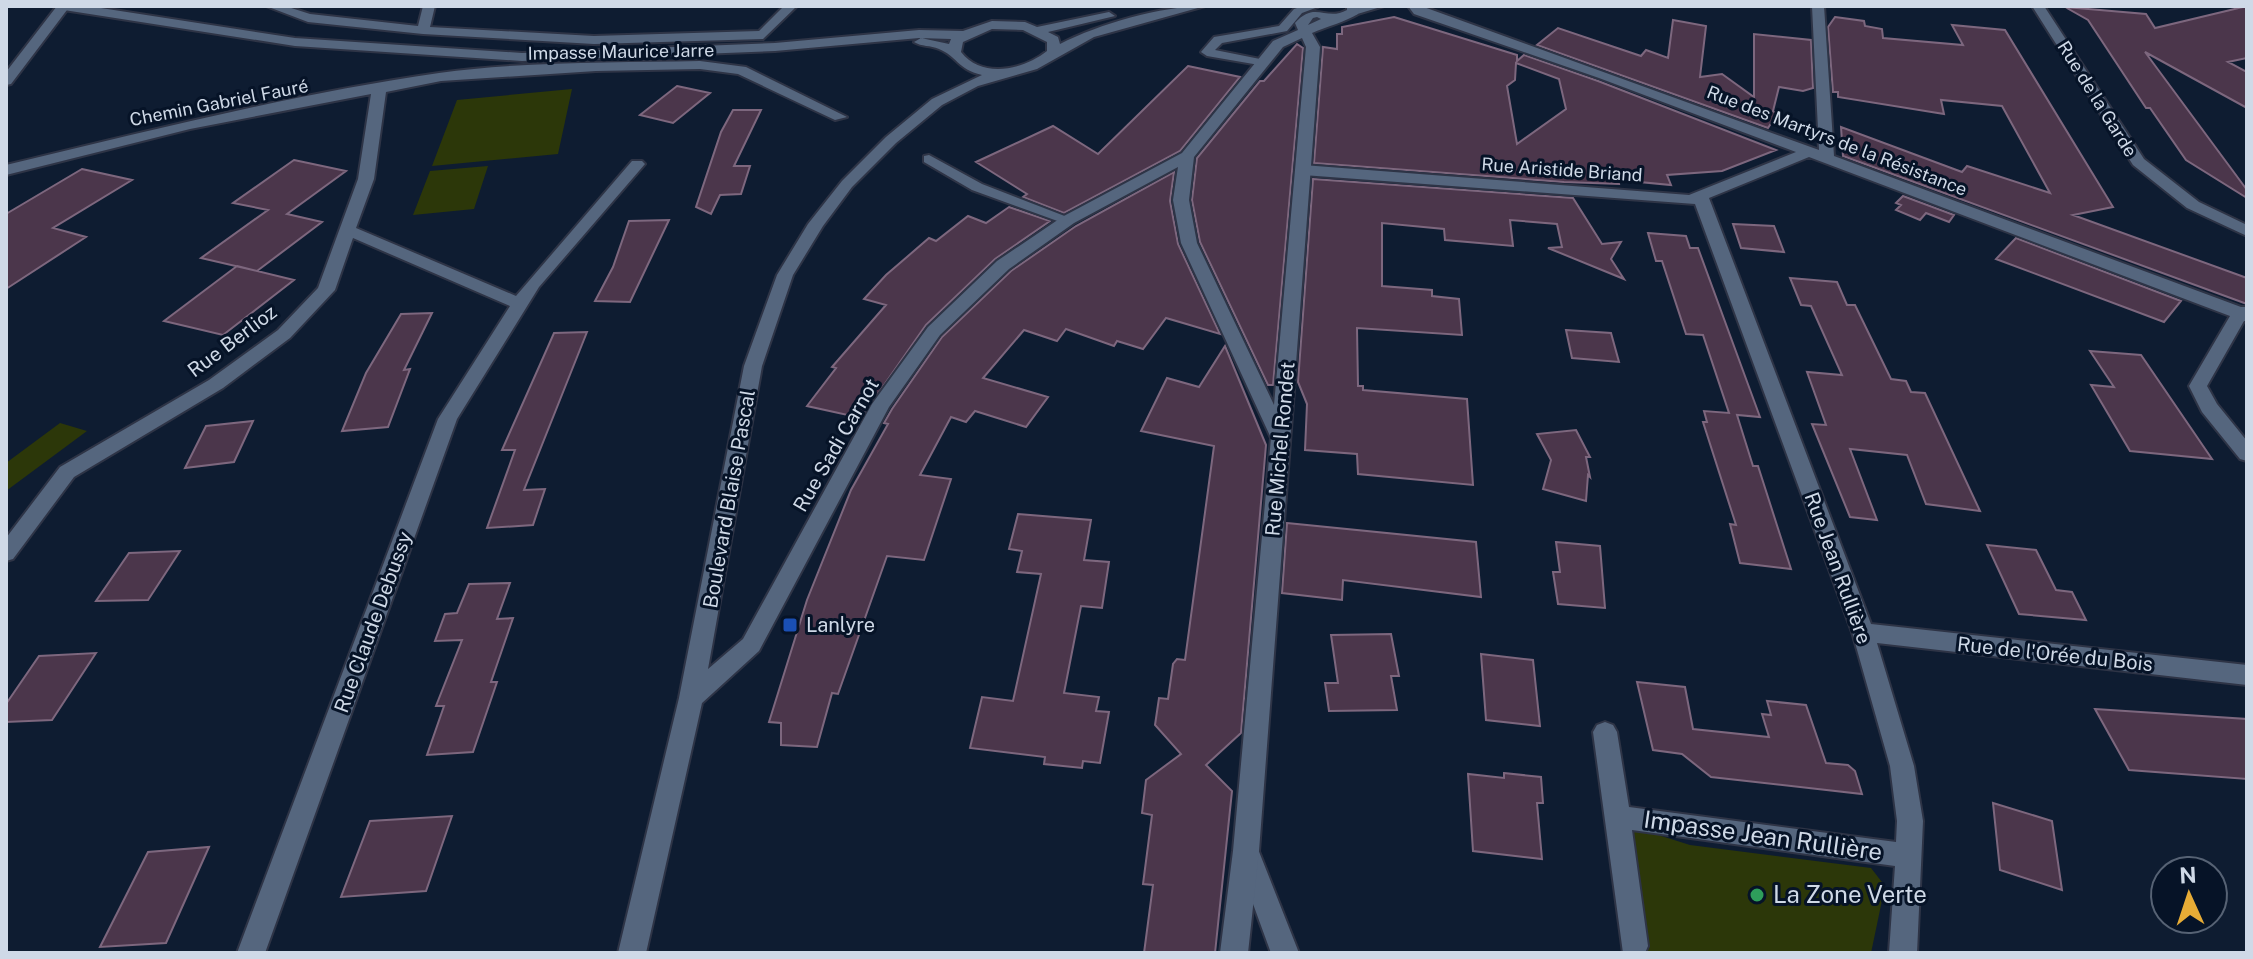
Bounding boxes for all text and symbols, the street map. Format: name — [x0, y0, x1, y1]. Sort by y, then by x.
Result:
street label: Rue de la Garde — [2053, 37, 2141, 161]
street label: Impasse Maurice Jarre — [527, 39, 715, 64]
street label: Chemin Gabriel Fauré — [128, 75, 310, 130]
street label: Rue des Martyrs de la Résistance — [1704, 81, 1970, 200]
street label: Rue Aristide Briand — [1481, 153, 1643, 186]
street label: Rue Berlioz — [183, 300, 281, 382]
street label: Rue Michel Rondet — [1260, 361, 1300, 537]
street label: Rue Sadi Carnot — [788, 374, 884, 516]
street label: Boulevard Blaise Pascal — [698, 388, 760, 610]
street label: Rue Jean Rullière — [1799, 489, 1877, 647]
street label: Rue Claude Debussy — [329, 528, 417, 716]
place label: Lanlyre — [806, 613, 875, 637]
marker: Lanlyre — [781, 616, 799, 634]
street label: Rue de l'Orée du Bois — [1956, 632, 2154, 676]
street label: Impasse Jean Rullière — [1642, 804, 1884, 866]
north arrow — [2149, 855, 2229, 935]
text: N — [2179, 862, 2197, 888]
place label: La Zone Verte — [1773, 880, 1927, 908]
marker: La Zone Verte — [1748, 886, 1766, 904]

